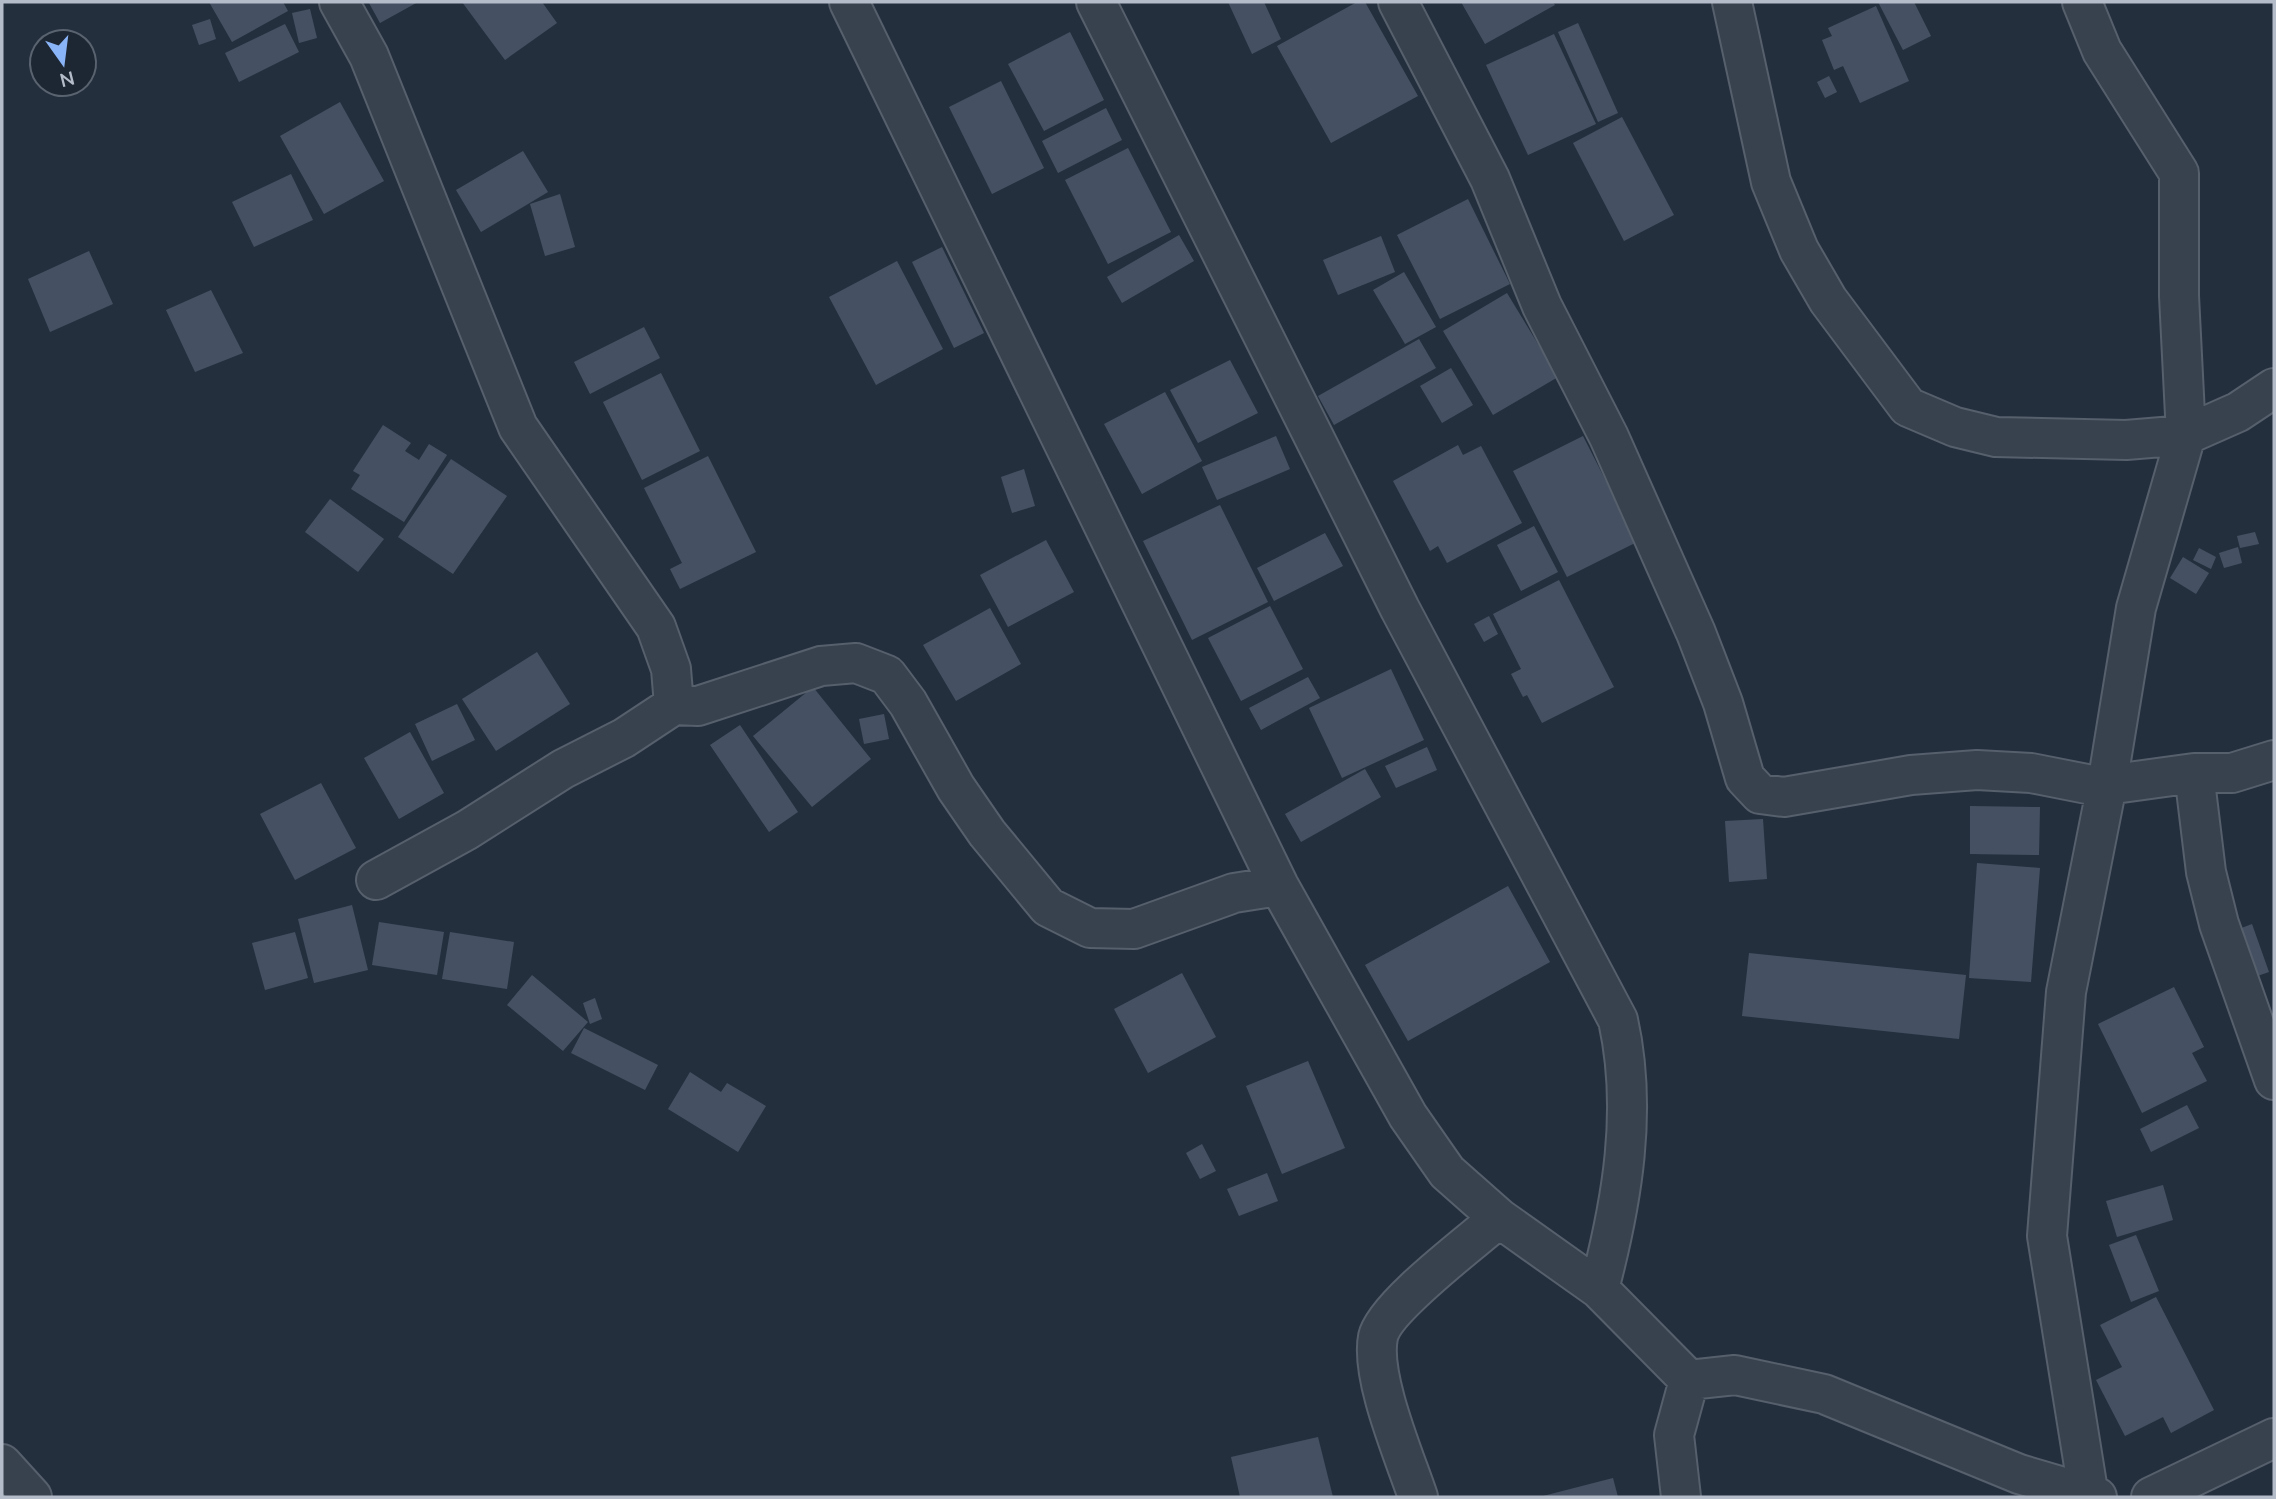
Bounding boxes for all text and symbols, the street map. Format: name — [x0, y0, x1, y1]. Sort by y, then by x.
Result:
north arrow — [28, 28, 98, 98]
text: N — [57, 66, 77, 93]

